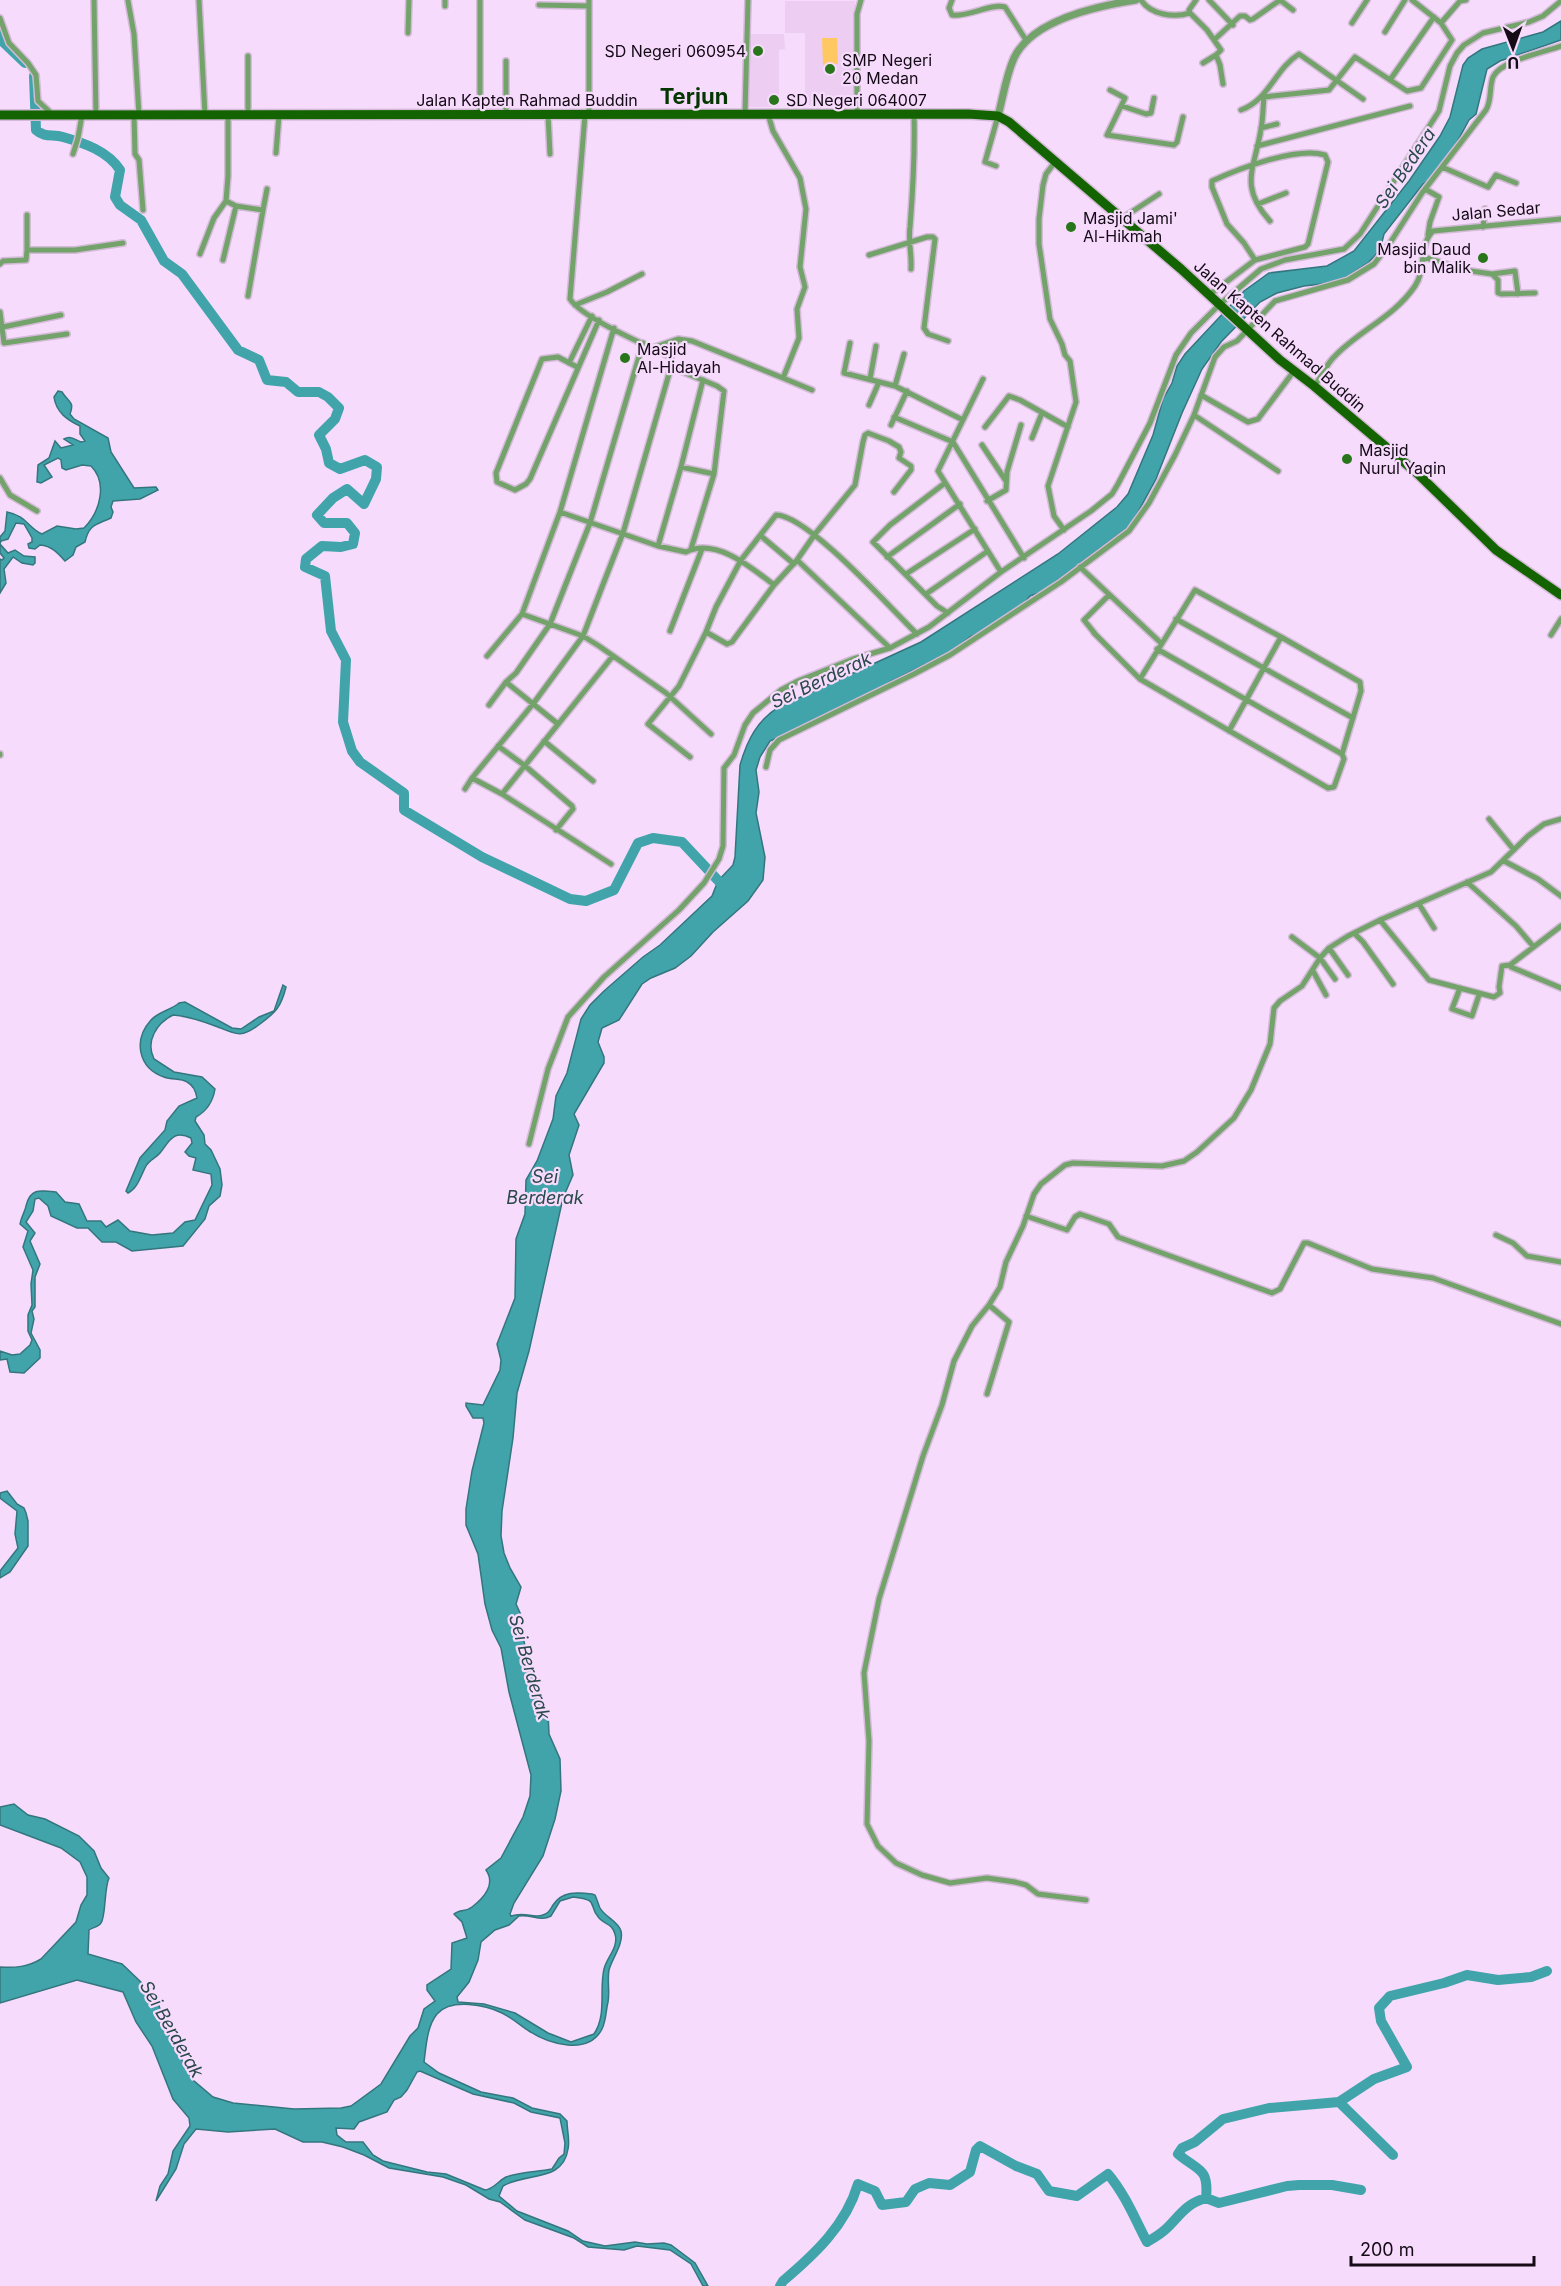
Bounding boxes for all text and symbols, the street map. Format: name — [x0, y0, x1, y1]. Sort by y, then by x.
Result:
north arrow — [1483, 18, 1543, 78]
place label: SD Negeri 060954 — [604, 41, 746, 61]
marker: SD Negeri 060954 — [751, 44, 765, 58]
place label: SMP Negeri 20 Medan — [842, 50, 932, 88]
text: U — [1507, 53, 1519, 73]
marker: SMP Negeri 20 Medan — [823, 62, 837, 76]
district label: Terjun — [660, 83, 728, 109]
street label: Jalan Kapten Rahmad Buddin — [416, 90, 638, 110]
place label: SD Negeri 064007 — [786, 90, 927, 110]
marker: SD Negeri 064007 — [767, 93, 781, 107]
water label: Sei Bedera — [1370, 124, 1440, 212]
street label: Jalan Sedar — [1451, 197, 1541, 225]
place label: Masjid Jami' Al-Hikmah — [1083, 208, 1178, 246]
marker: Masjid Jami' Al-Hikmah — [1064, 220, 1078, 234]
place label: Masjid Daud bin Malik — [1377, 239, 1471, 277]
marker: Masjid Daud bin Malik — [1476, 251, 1490, 265]
street label: Jalan Kapten Rahmad Buddin — [1190, 256, 1370, 416]
place label: Masjid Al-Hidayah — [637, 339, 721, 377]
marker: Masjid Al-Hidayah — [618, 351, 632, 365]
place label: Masjid Nurul Yaqin — [1359, 440, 1446, 478]
marker: Masjid Nurul Yaqin — [1340, 452, 1354, 466]
water label: Sei Berderak — [767, 647, 876, 712]
water label: Sei Berderak — [506, 1166, 585, 1208]
water label: Sei Berderak — [505, 1612, 555, 1723]
water label: Sei Berderak — [136, 1977, 209, 2082]
scale bar — [1351, 2229, 1534, 2267]
text: 200 m — [1360, 2239, 1415, 2260]

